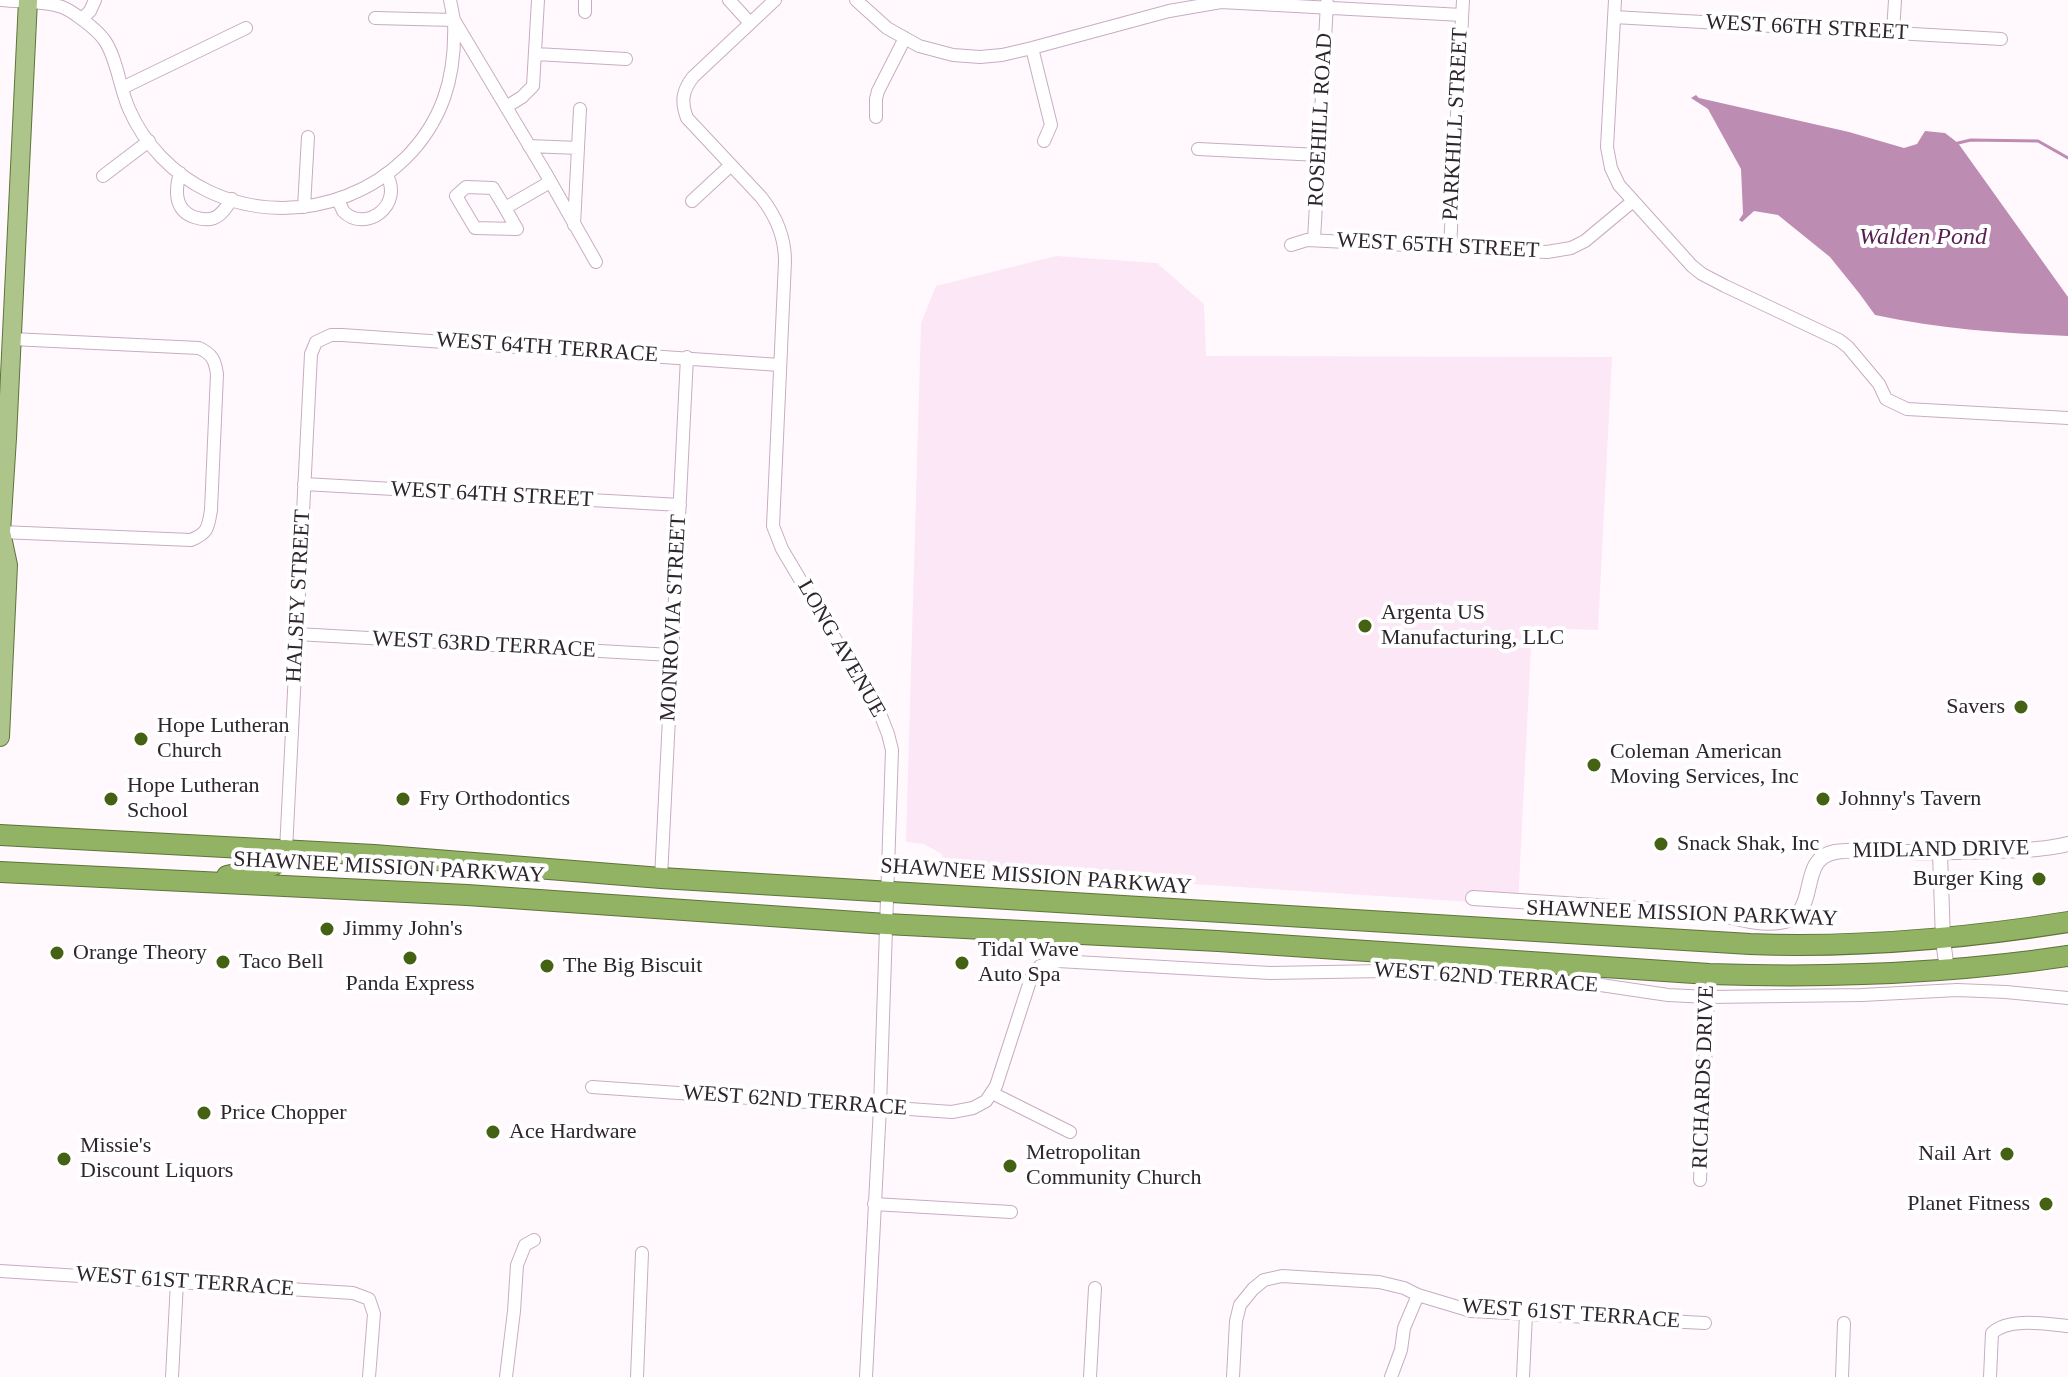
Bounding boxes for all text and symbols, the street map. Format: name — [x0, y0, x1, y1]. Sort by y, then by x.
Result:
street label: WEST 66TH STREET — [1705, 10, 1909, 46]
street label: PARKHILL STREET — [1438, 27, 1474, 221]
street label: ROSEHILL ROAD — [1303, 32, 1339, 208]
water label: Walden Pond — [1859, 224, 1987, 252]
street label: WEST 65TH STREET — [1336, 228, 1540, 264]
street label: WEST 64TH TERRACE — [435, 327, 659, 369]
street label: WEST 64TH STREET — [390, 477, 594, 513]
street label: HALSEY STREET — [281, 509, 317, 683]
street label: MONROVIA STREET — [655, 514, 693, 722]
street label: LONG AVENUE — [791, 576, 891, 722]
place label: Argenta US Manufacturing, LLC — [1381, 600, 1564, 652]
marker: Argenta US Manufacturing, LLC — [1356, 617, 1374, 635]
street label: WEST 63RD TERRACE — [372, 626, 596, 664]
place label: Savers — [1946, 694, 2005, 720]
marker: Savers — [2012, 698, 2030, 716]
place label: Hope Lutheran Church — [157, 713, 290, 764]
marker: Hope Lutheran Church — [132, 730, 150, 748]
place label: Coleman American Moving Services, Inc — [1610, 739, 1799, 790]
marker: Coleman American Moving Services, Inc — [1585, 756, 1603, 774]
place label: Hope Lutheran School — [127, 773, 260, 824]
place label: Fry Orthodontics — [419, 786, 570, 812]
place label: Johnny's Tavern — [1839, 786, 1981, 812]
marker: Hope Lutheran School — [102, 790, 120, 808]
marker: Fry Orthodontics — [394, 790, 412, 808]
marker: Johnny's Tavern — [1814, 790, 1832, 808]
place label: Snack Shak, Inc — [1677, 831, 1819, 857]
marker: Snack Shak, Inc — [1652, 835, 1670, 853]
street label: MIDLAND DRIVE — [1852, 835, 2030, 865]
street label: SHAWNEE MISSION PARKWAY — [233, 847, 545, 889]
street label: SHAWNEE MISSION PARKWAY — [879, 853, 1193, 901]
place label: Burger King — [1913, 866, 2023, 892]
marker: Burger King — [2030, 870, 2048, 888]
street label: SHAWNEE MISSION PARKWAY — [1526, 895, 1838, 933]
place label: Jimmy John's — [343, 916, 462, 942]
marker: Jimmy John's — [318, 920, 336, 938]
place label: Tidal Wave Auto Spa — [978, 937, 1079, 988]
place label: Orange Theory — [73, 940, 207, 966]
marker: Orange Theory — [48, 944, 66, 962]
place label: Taco Bell — [239, 949, 324, 975]
marker: Panda Express — [401, 949, 419, 967]
marker: Taco Bell — [214, 953, 232, 971]
place label: The Big Biscuit — [563, 953, 702, 979]
marker: Tidal Wave Auto Spa — [953, 954, 971, 972]
marker: The Big Biscuit — [538, 957, 556, 975]
street label: WEST 62ND TERRACE — [1373, 957, 1599, 999]
place label: Panda Express — [346, 971, 474, 997]
street label: RICHARDS DRIVE — [1688, 985, 1720, 1169]
street label: WEST 62ND TERRACE — [682, 1080, 908, 1122]
place label: Price Chopper — [220, 1100, 346, 1126]
marker: Price Chopper — [195, 1104, 213, 1122]
place label: Ace Hardware — [509, 1119, 637, 1145]
marker: Ace Hardware — [484, 1123, 502, 1141]
place label: Missie's Discount Liquors — [80, 1133, 233, 1184]
place label: Metropolitan Community Church — [1026, 1140, 1201, 1192]
place label: Nail Art — [1918, 1141, 1991, 1167]
marker: Nail Art — [1998, 1145, 2016, 1163]
marker: Missie's Discount Liquors — [55, 1150, 73, 1168]
marker: Metropolitan Community Church — [1001, 1157, 1019, 1175]
place label: Planet Fitness — [1907, 1191, 2030, 1217]
marker: Planet Fitness — [2037, 1195, 2055, 1213]
street label: WEST 61ST TERRACE — [75, 1261, 295, 1303]
street label: WEST 61ST TERRACE — [1461, 1293, 1681, 1335]

